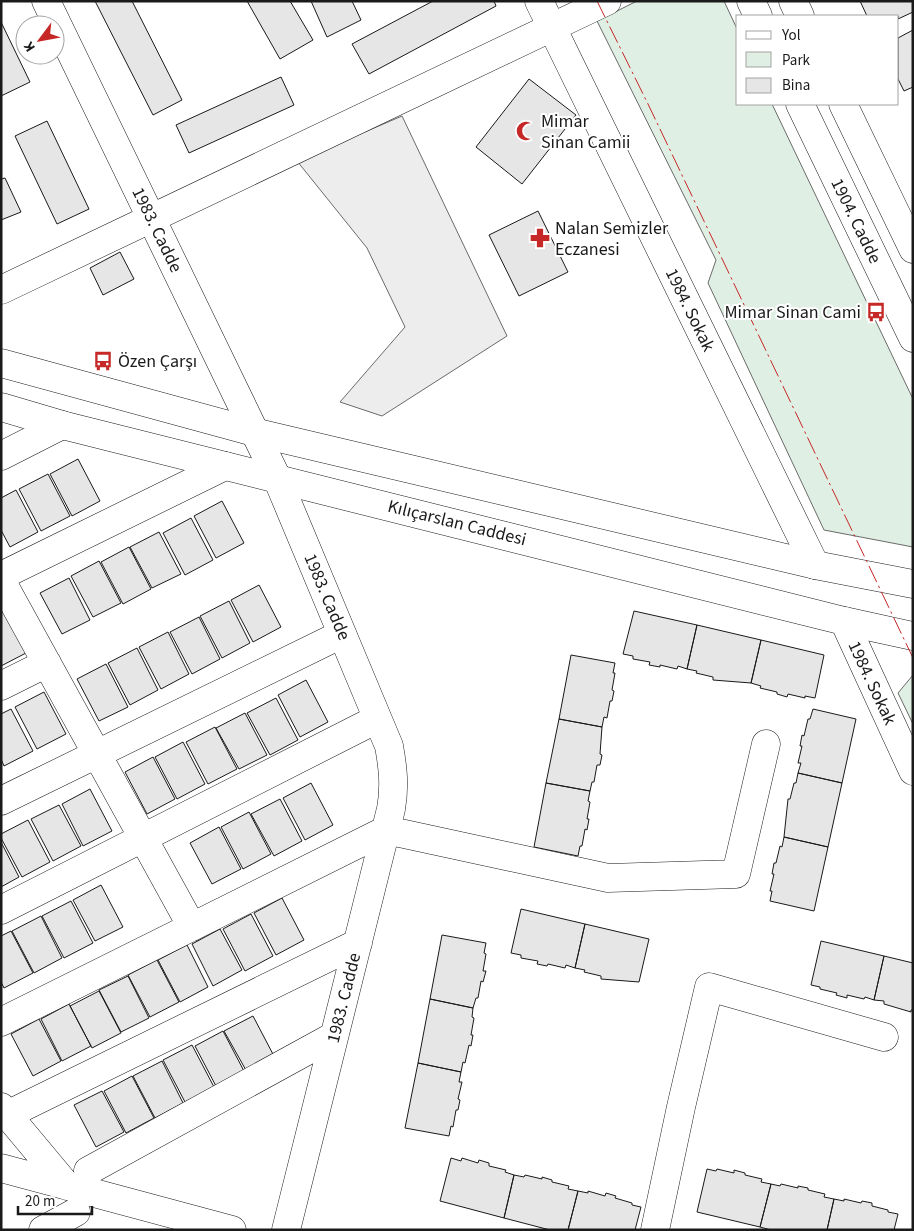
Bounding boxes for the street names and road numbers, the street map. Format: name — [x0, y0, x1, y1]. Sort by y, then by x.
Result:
street label: 1904. Cadde — [825, 174, 887, 268]
street label: 1983. Cadde — [126, 183, 188, 277]
street label: 1984. Sokak — [659, 264, 721, 356]
street label: Kılıçarslan Caddesi — [385, 494, 529, 552]
street label: 1983. Cadde — [297, 550, 357, 644]
street label: 1984. Sokak — [842, 637, 902, 729]
street label: 1983. Cadde — [321, 950, 367, 1046]

